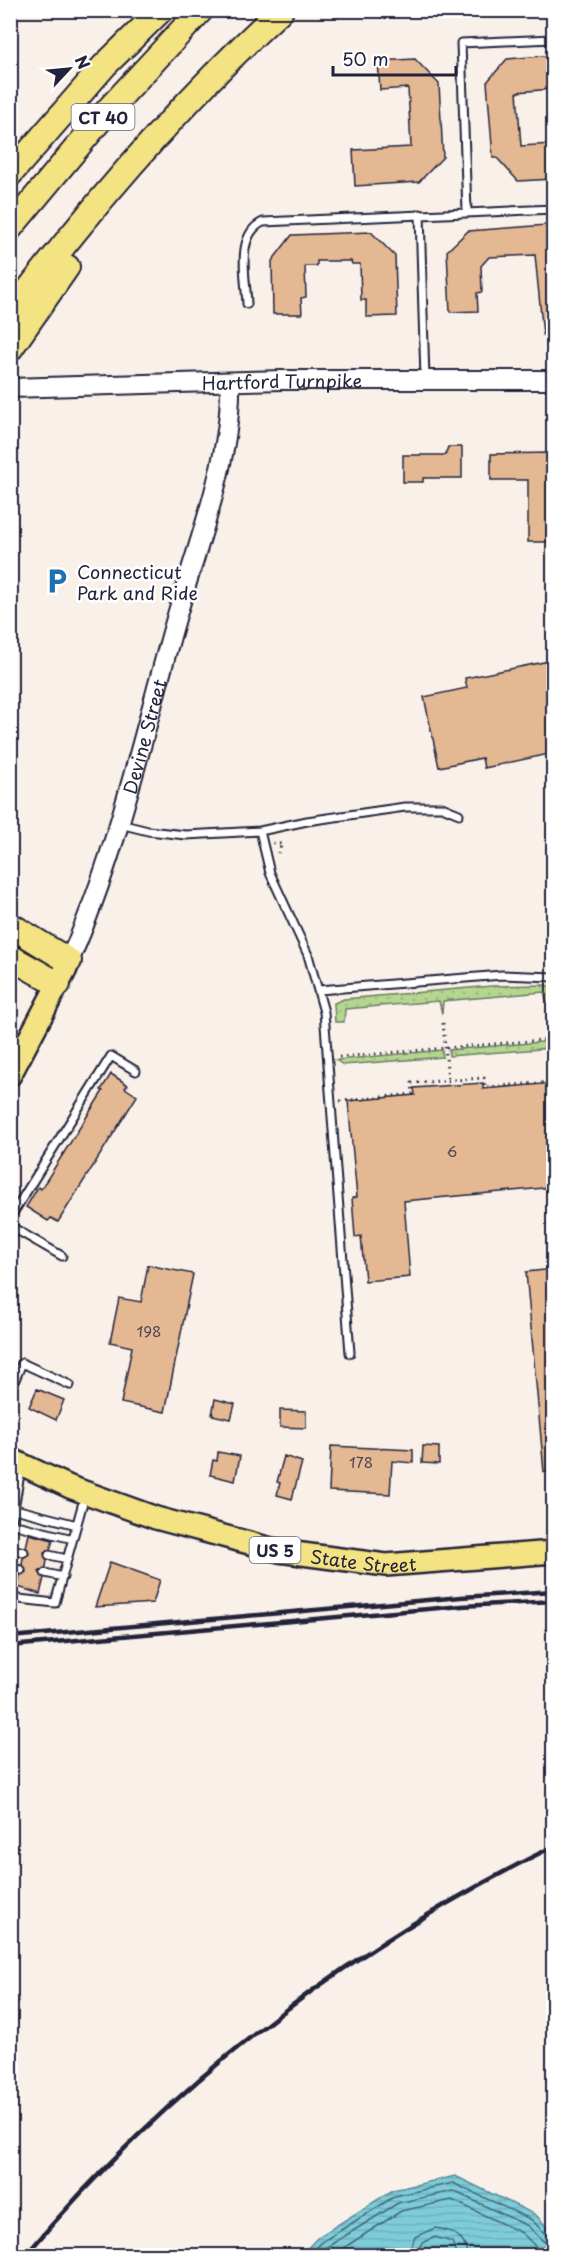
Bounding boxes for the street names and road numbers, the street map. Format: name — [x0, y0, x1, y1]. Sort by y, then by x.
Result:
road number: CT 40 — [72, 104, 134, 130]
street label: Hartford Turnpike — [201, 366, 362, 396]
street label: Devine Street — [115, 676, 172, 797]
road number: US 5 — [250, 1537, 300, 1563]
street label: State Street — [309, 1542, 417, 1579]

